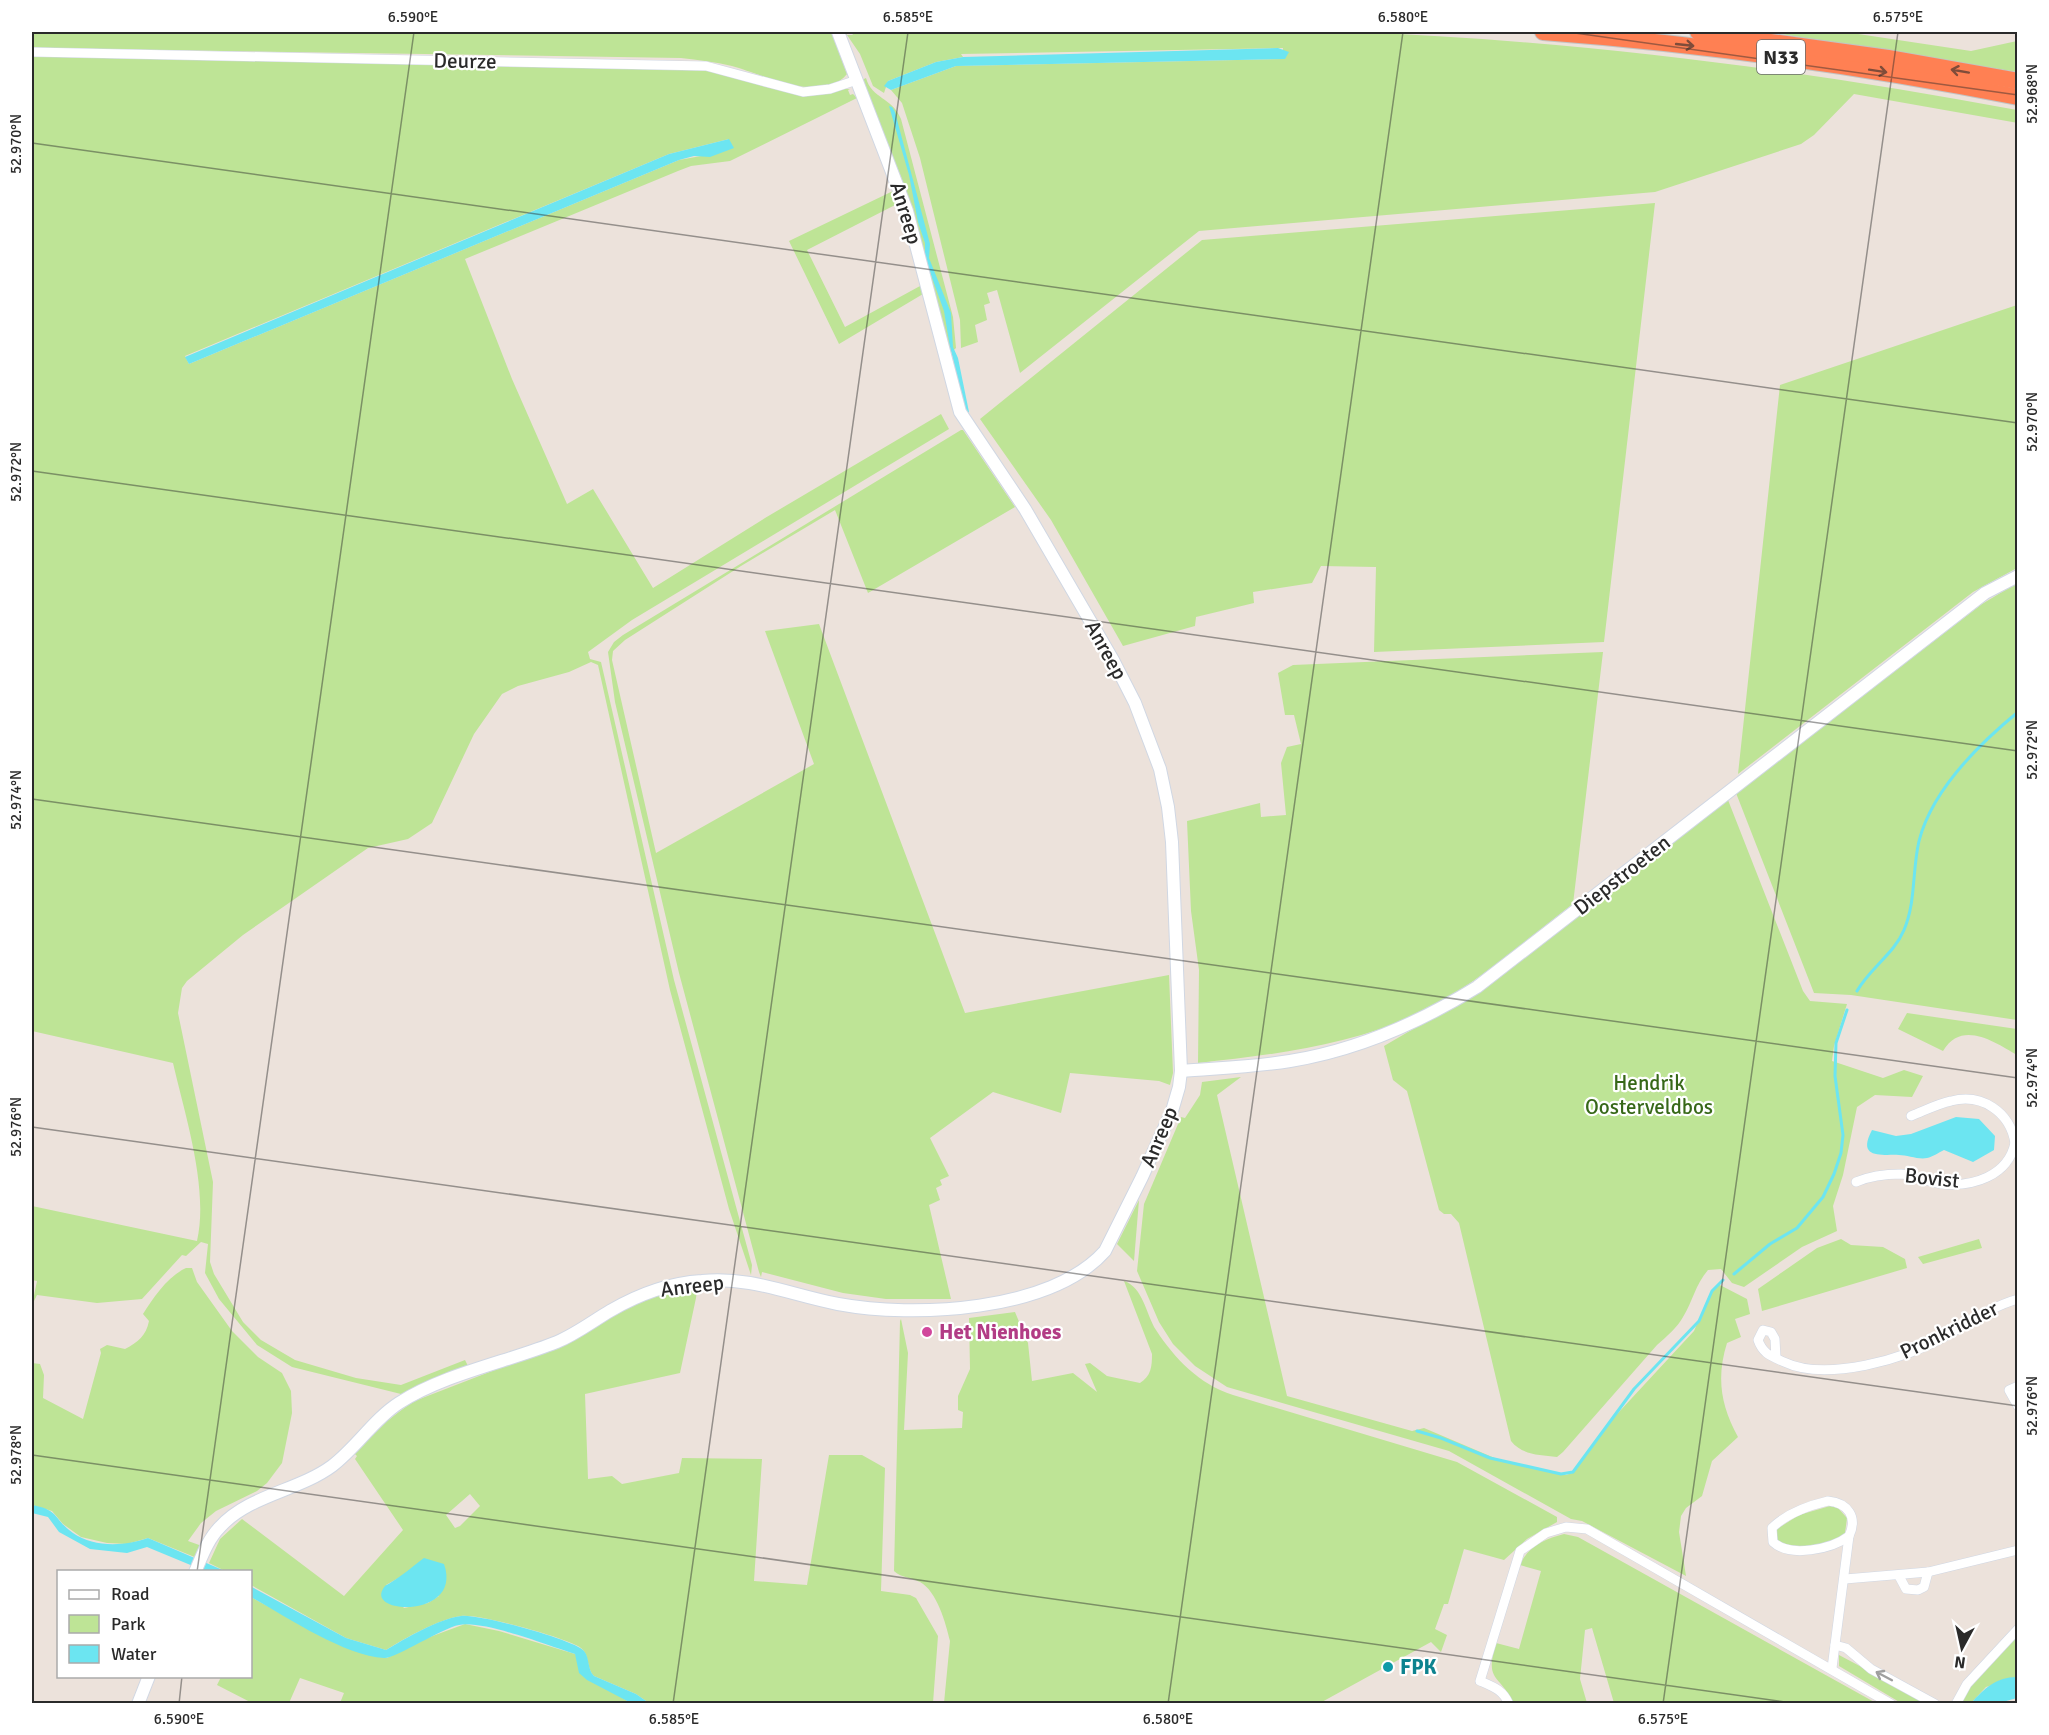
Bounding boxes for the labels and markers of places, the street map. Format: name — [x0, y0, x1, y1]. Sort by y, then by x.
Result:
place label: Het Nienhoes — [939, 1319, 1061, 1345]
marker: Het Nienhoes — [920, 1325, 934, 1339]
place label: FPK — [1400, 1654, 1437, 1680]
marker: FPK — [1381, 1660, 1395, 1674]

